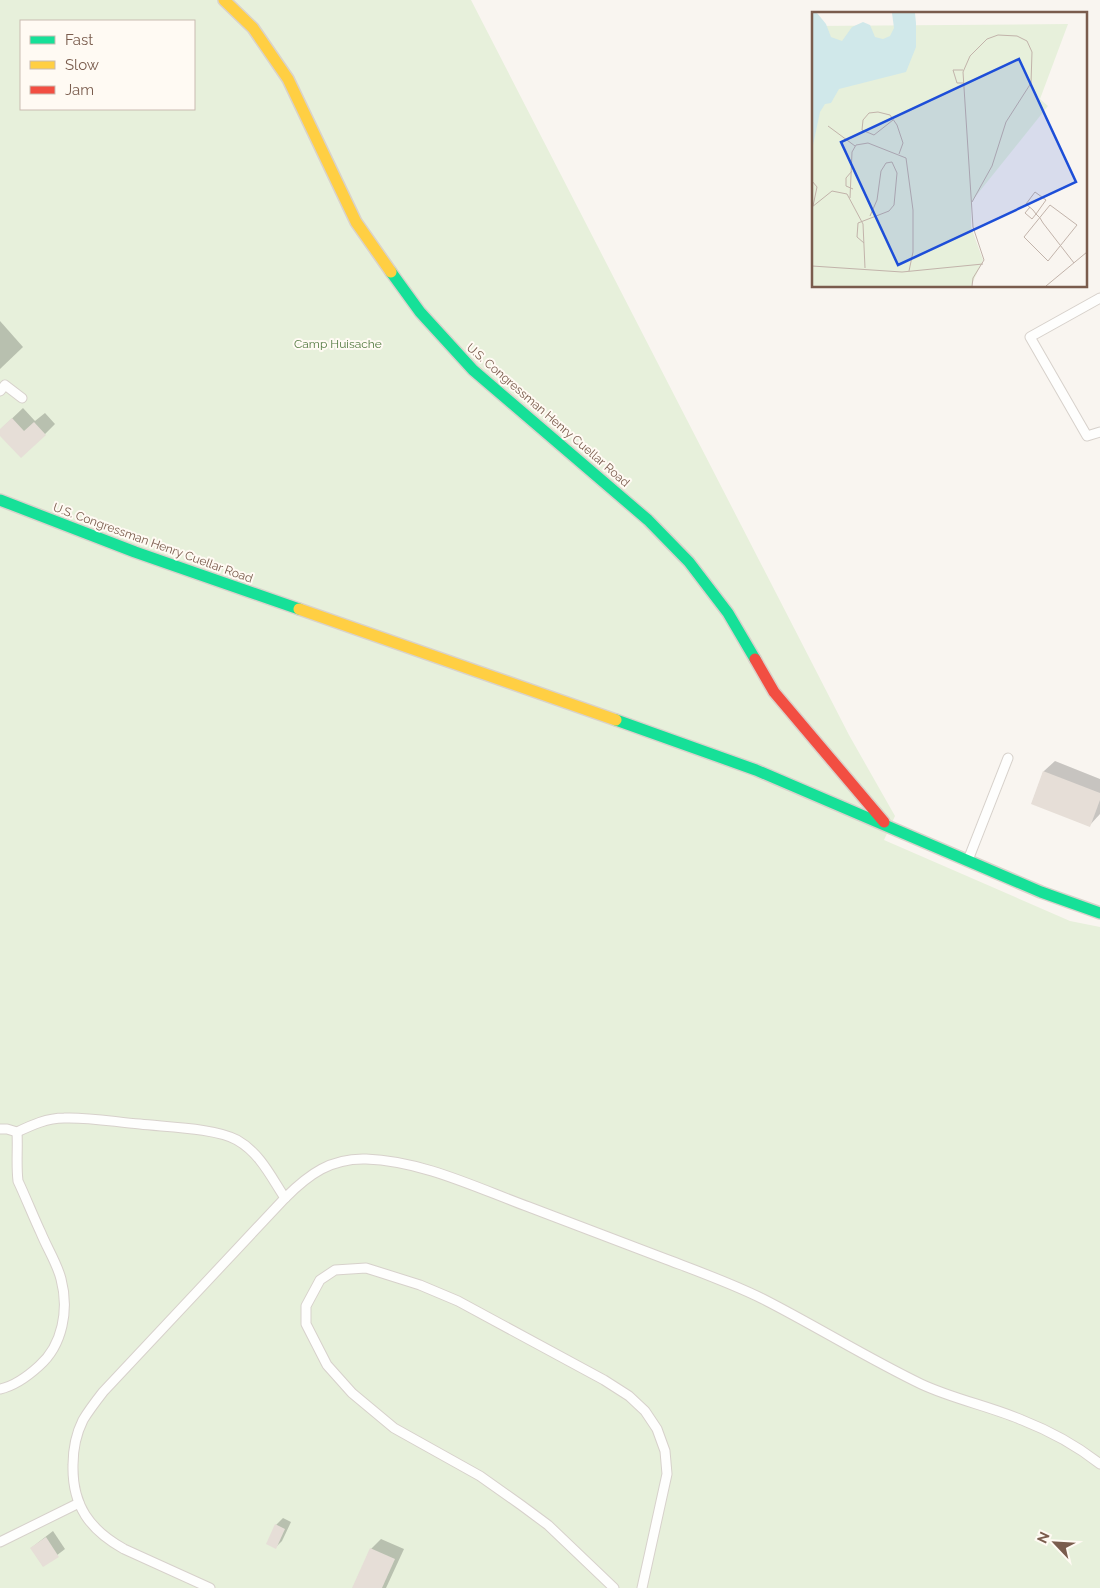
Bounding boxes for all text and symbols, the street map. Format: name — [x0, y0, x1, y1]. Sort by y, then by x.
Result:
inset map — [812, 12, 1088, 288]
legend — [20, 20, 195, 110]
text: Fast — [65, 31, 93, 49]
text: Slow — [65, 56, 99, 74]
text: Jam — [65, 81, 94, 99]
park label: Camp Huisache — [294, 337, 382, 351]
street label: U.S. Congressman Henry Cuellar Road — [464, 340, 632, 490]
street label: U.S. Congressman Henry Cuellar Road — [51, 500, 255, 586]
north arrow — [1030, 1518, 1080, 1568]
text: N — [1034, 1529, 1053, 1546]

